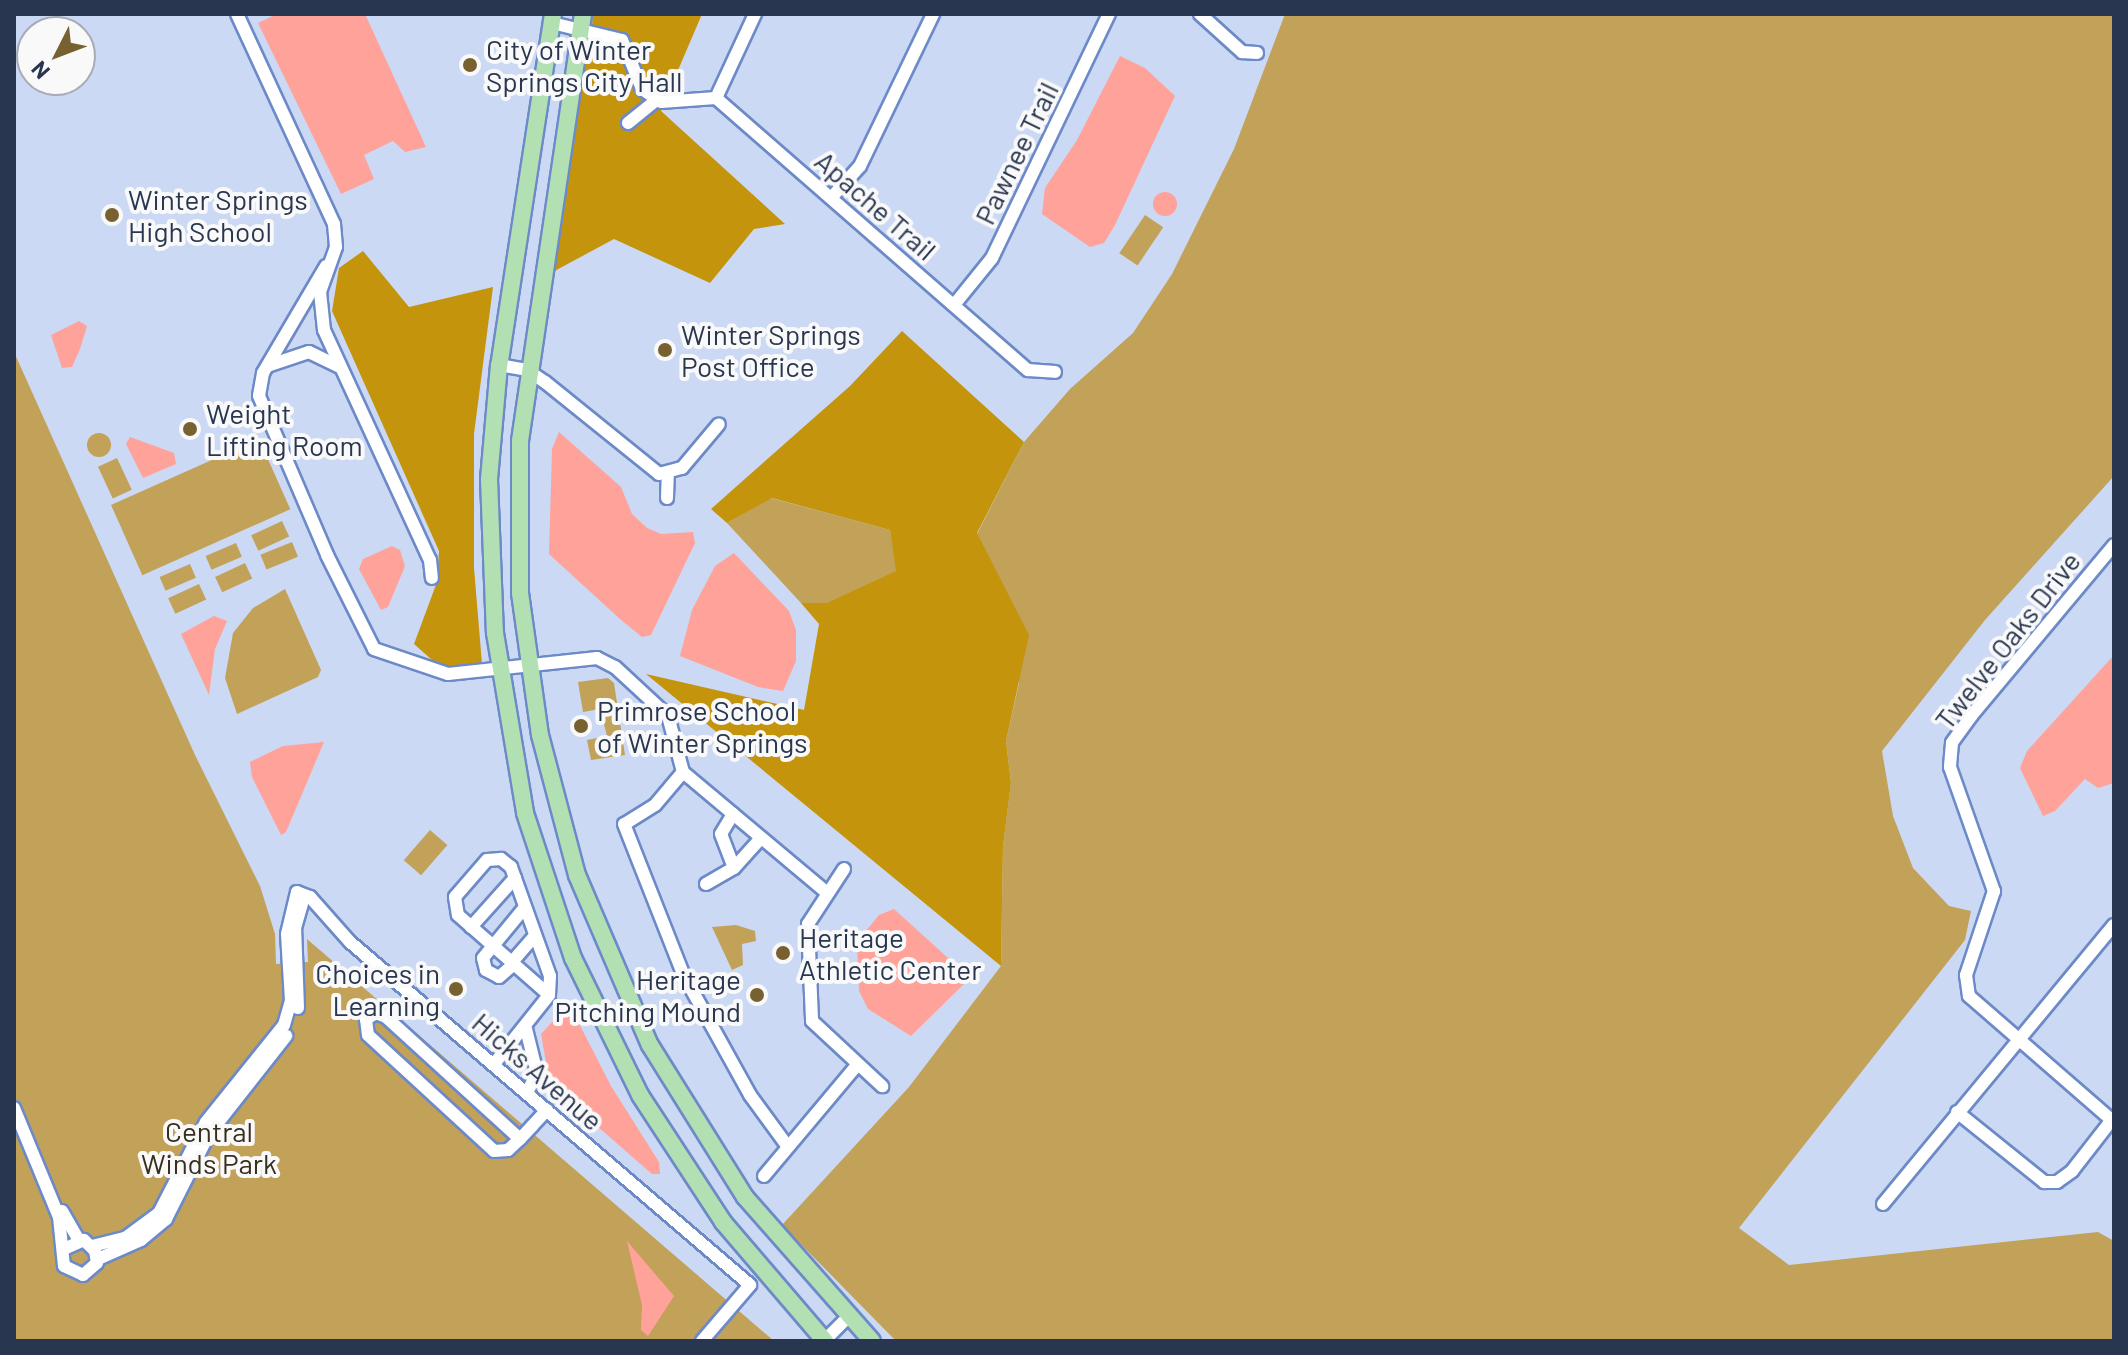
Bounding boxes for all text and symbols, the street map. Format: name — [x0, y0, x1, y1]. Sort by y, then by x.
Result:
north arrow — [16, 16, 96, 96]
place label: City of Winter Springs City Hall — [486, 32, 682, 98]
marker: City of Winter Springs City Hall — [461, 56, 479, 74]
text: N — [25, 57, 54, 85]
street label: Pawnee Trail — [967, 77, 1065, 229]
street label: Apache Trail — [809, 143, 943, 267]
place label: Winter Springs High School — [128, 182, 308, 248]
marker: Winter Springs High School — [103, 206, 121, 224]
place label: Winter Springs Post Office — [681, 317, 861, 383]
marker: Winter Springs Post Office — [656, 341, 674, 359]
place label: Weight Lifting Room — [206, 396, 363, 462]
marker: Weight Lifting Room — [181, 420, 199, 438]
street label: Twelve Oaks Drive — [1927, 544, 2087, 736]
place label: Primrose School of Winter Springs — [597, 693, 807, 759]
marker: Primrose School of Winter Springs — [572, 717, 590, 735]
place label: Heritage Athletic Center — [799, 920, 981, 986]
marker: Heritage Athletic Center — [774, 944, 792, 962]
place label: Choices in Learning — [315, 956, 440, 1022]
place label: Heritage Pitching Mound — [555, 962, 741, 1028]
marker: Choices in Learning — [447, 980, 465, 998]
marker: Heritage Pitching Mound — [748, 986, 766, 1004]
street label: Hicks Avenue — [466, 1005, 610, 1137]
park label: Central Winds Park — [141, 1114, 277, 1180]

